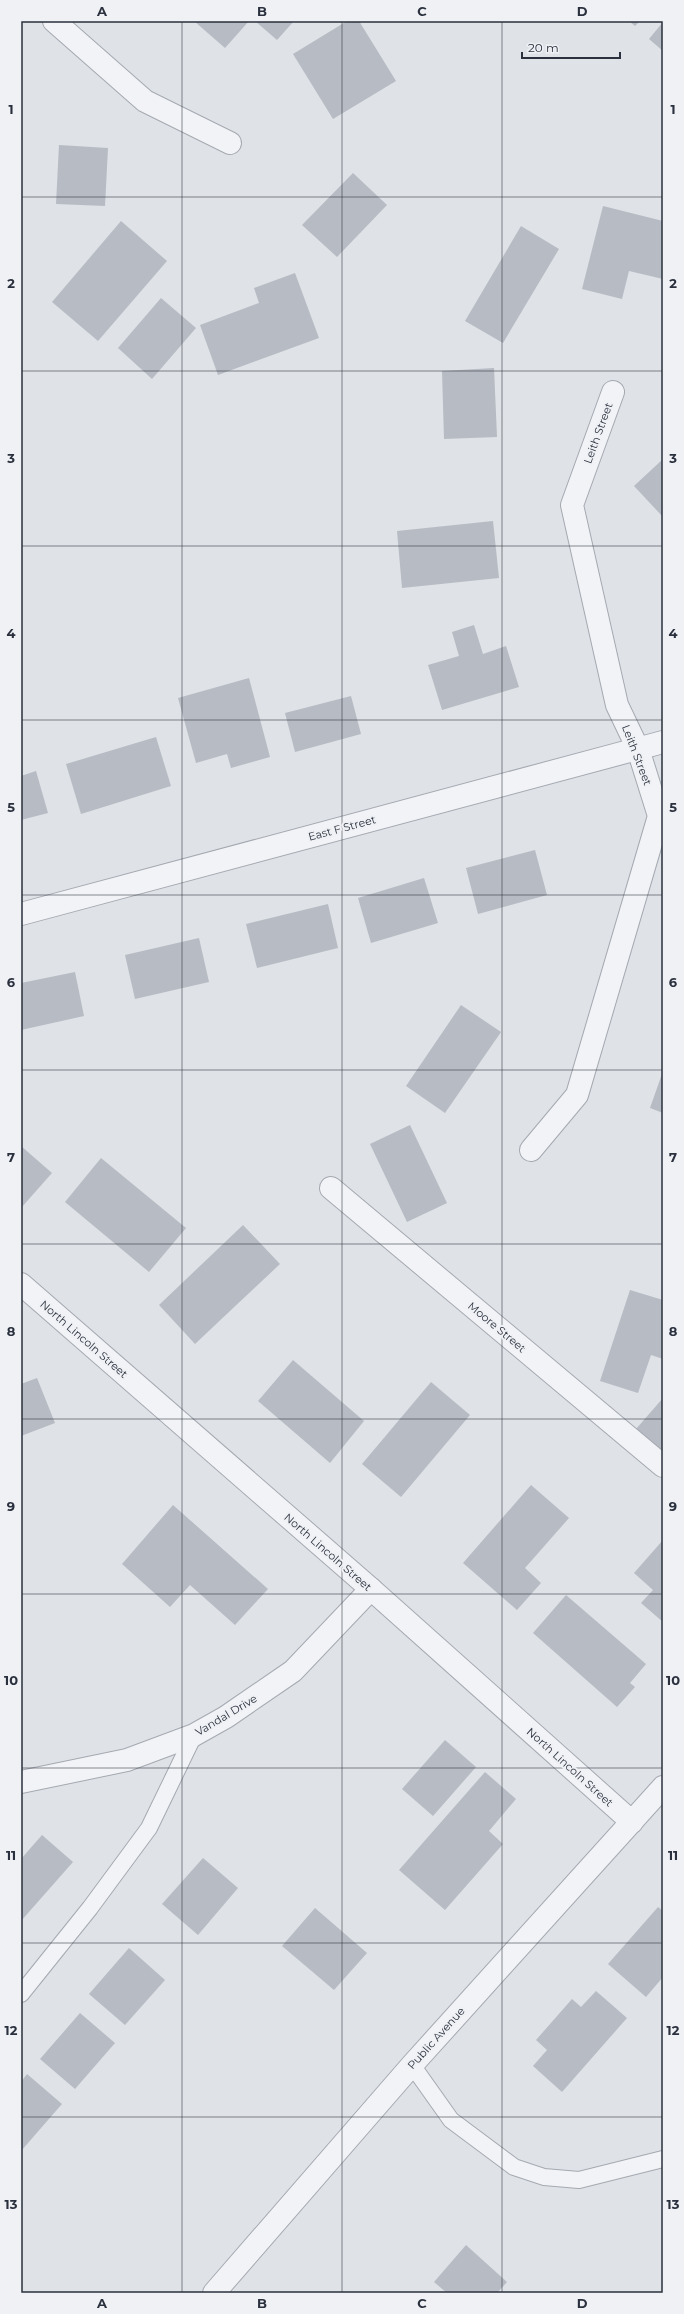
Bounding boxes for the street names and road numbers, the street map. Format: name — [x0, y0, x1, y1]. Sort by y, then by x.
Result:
street label: Leith Street — [580, 400, 616, 465]
street label: Leith Street — [619, 723, 655, 788]
street label: East F Street — [307, 812, 378, 844]
street label: North Lincoln Street — [37, 1297, 131, 1381]
street label: Moore Street — [465, 1299, 529, 1356]
street label: North Lincoln Street — [281, 1510, 375, 1594]
street label: Vandal Drive — [193, 1691, 260, 1739]
street label: North Lincoln Street — [524, 1724, 617, 1810]
street label: Public Avenue — [404, 2004, 468, 2072]

